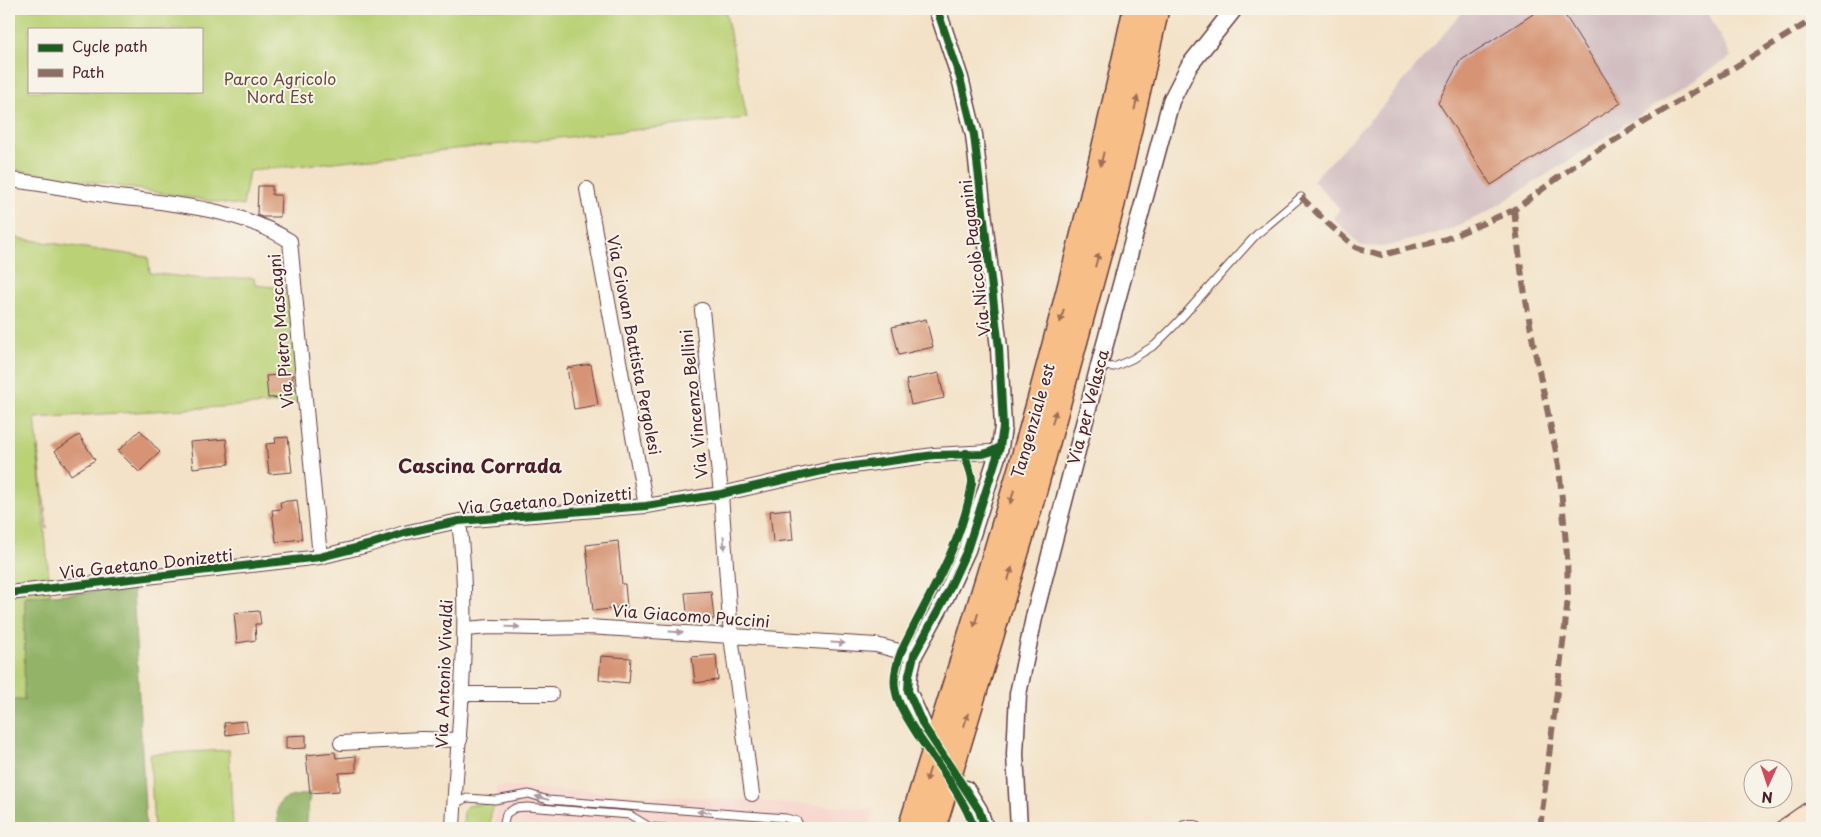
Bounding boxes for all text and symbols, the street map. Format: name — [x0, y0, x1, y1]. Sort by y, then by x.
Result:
legend — [28, 28, 202, 92]
text: Cycle path — [72, 34, 148, 57]
text: Path — [72, 60, 104, 83]
park label: Parco Agricolo Nord Est — [224, 66, 336, 108]
one-way arrow — [1132, 95, 1140, 110]
one-way arrow — [1098, 151, 1106, 166]
street label: Via Niccolò Paganini — [952, 178, 996, 338]
street label: Via Giovan Battista Pergolesi — [602, 233, 668, 457]
street label: Via Pietro Mascagni — [261, 253, 299, 409]
one-way arrow — [1093, 253, 1101, 268]
one-way arrow — [1057, 309, 1065, 324]
street label: Via Vincenzo Bellini — [673, 328, 713, 480]
street label: Via per Velasca — [1060, 346, 1114, 467]
street label: Tangenziale est — [1004, 360, 1060, 481]
one-way arrow — [1051, 410, 1059, 425]
district label: Cascina Corrada — [398, 451, 562, 479]
street label: Via Gaetano Donizetti — [457, 480, 633, 520]
one-way arrow — [1007, 490, 1015, 505]
one-way arrow — [721, 535, 729, 551]
street label: Via Gaetano Donizetti — [58, 542, 234, 584]
one-way arrow — [1007, 566, 1015, 581]
street label: Via Giacomo Puccini — [611, 598, 771, 632]
street label: Via Antonio Vivaldi — [428, 599, 458, 749]
one-way arrow — [971, 612, 979, 627]
one-way arrow — [506, 623, 522, 631]
one-way arrow — [668, 629, 684, 637]
one-way arrow — [830, 639, 846, 647]
one-way arrow — [963, 712, 971, 727]
north arrow — [1744, 760, 1794, 810]
one-way arrow — [923, 767, 931, 782]
text: N — [1761, 787, 1773, 808]
one-way arrow — [535, 794, 550, 802]
one-way arrow — [696, 807, 712, 815]

